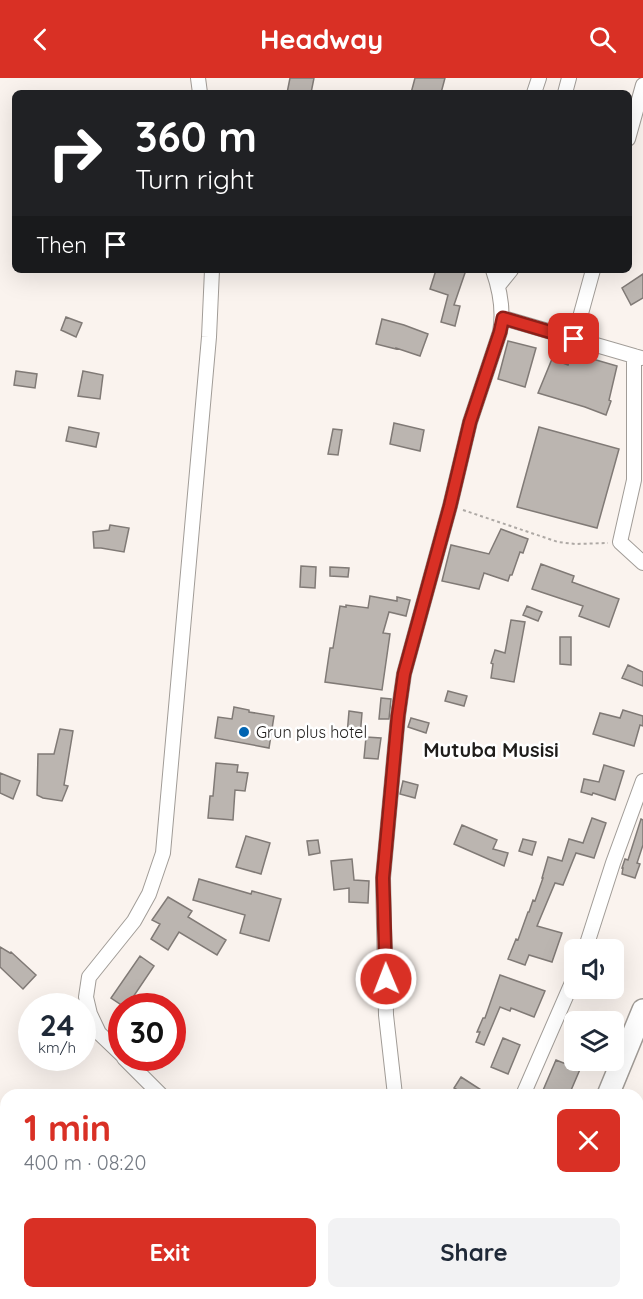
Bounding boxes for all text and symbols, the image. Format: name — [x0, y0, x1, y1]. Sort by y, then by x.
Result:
text: Headway — [260, 22, 383, 56]
icon: back — [24, 23, 57, 56]
icon: search — [586, 23, 619, 56]
text: 360 m — [135, 110, 257, 163]
icon: right — [36, 114, 114, 192]
text: Turn right — [135, 162, 254, 196]
icon: arrive — [99, 228, 132, 261]
text: Then — [36, 231, 87, 259]
pin — [548, 313, 599, 364]
icon: arrive — [557, 322, 590, 355]
place label: Grun plus hotel — [256, 722, 367, 742]
marker: Grun plus hotel — [237, 725, 251, 739]
district label: Mutuba Musisi — [423, 737, 559, 762]
map controls — [564, 939, 624, 1071]
button: sound — [564, 939, 624, 999]
position arrow — [354, 947, 418, 1011]
speed limit sign: 30 — [108, 993, 186, 1071]
text: 24 — [40, 1006, 74, 1044]
button: layers — [564, 1011, 624, 1071]
text: km/h — [38, 1038, 76, 1057]
text: 1 min — [24, 1105, 111, 1150]
button: close — [557, 1109, 620, 1172]
text: 400 m · 08:20 — [24, 1150, 146, 1175]
button: Exit — [24, 1218, 316, 1287]
button: Share — [328, 1218, 620, 1287]

